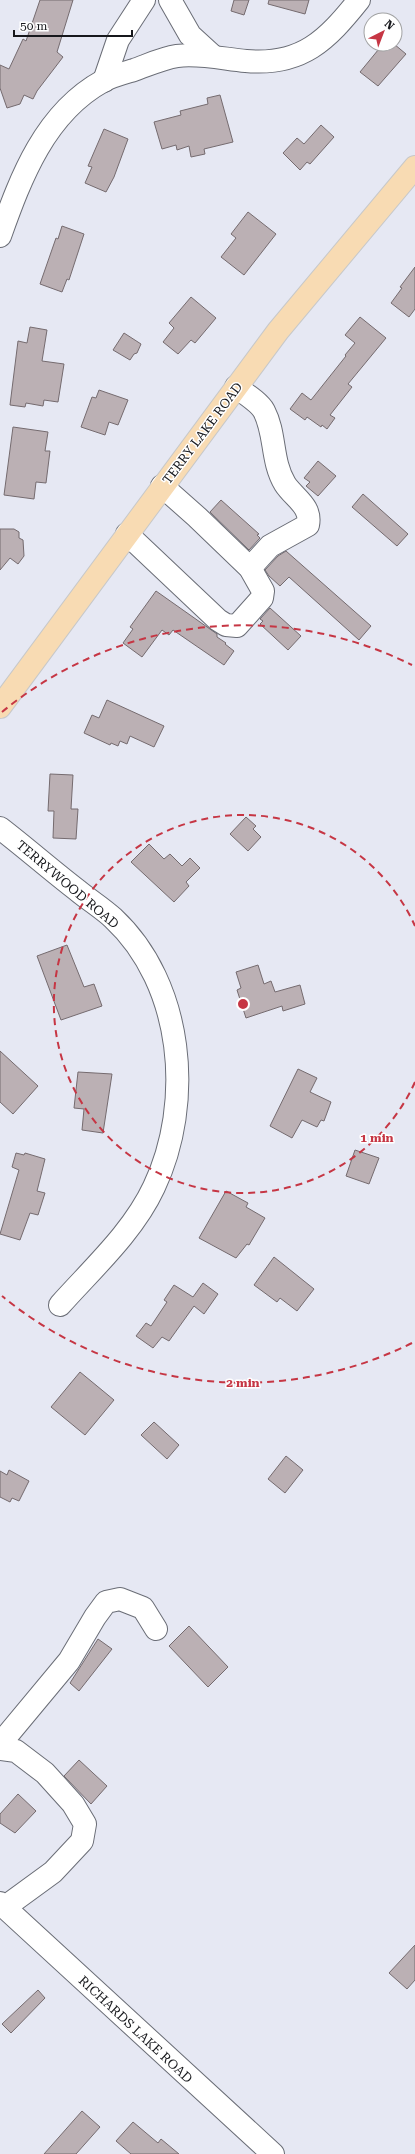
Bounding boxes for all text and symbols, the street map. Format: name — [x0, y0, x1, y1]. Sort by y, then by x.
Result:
scale bar — [14, 12, 132, 38]
north arrow — [363, 12, 403, 52]
text: N — [382, 17, 397, 33]
text: 50 m — [20, 19, 47, 33]
street label: TERRY LAKE ROAD — [159, 380, 245, 487]
street label: TERRYWOOD ROAD — [13, 837, 122, 932]
centre of rings — [236, 997, 250, 1011]
text: 1 min — [360, 1131, 394, 1145]
text: 2 min — [226, 1376, 260, 1390]
street label: RICHARDS LAKE ROAD — [76, 1973, 196, 2086]

